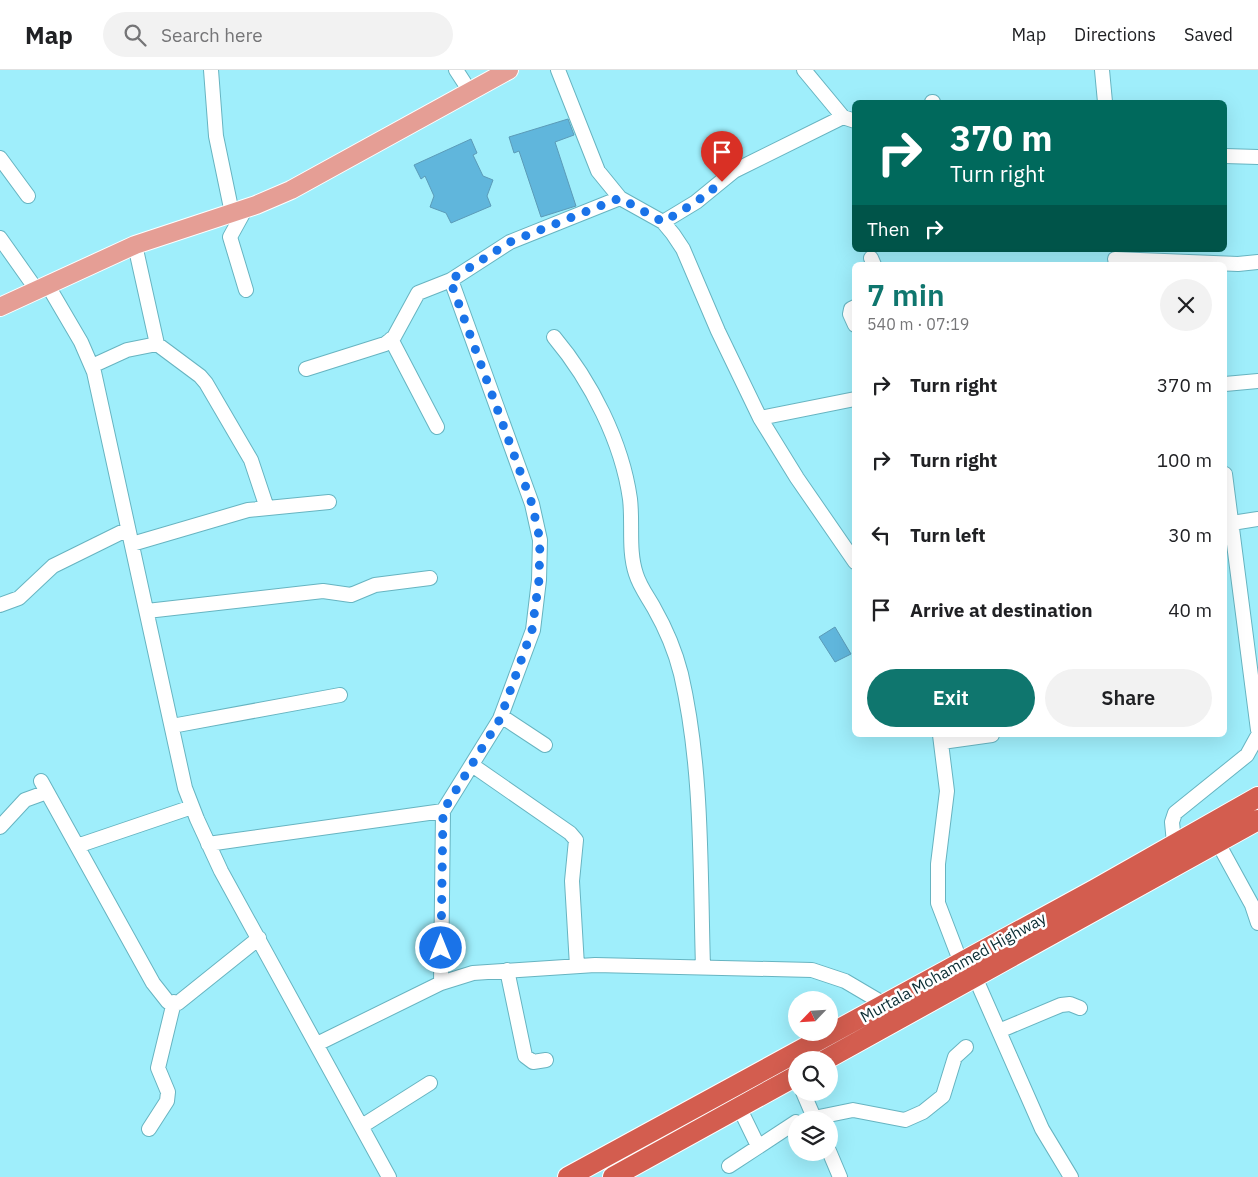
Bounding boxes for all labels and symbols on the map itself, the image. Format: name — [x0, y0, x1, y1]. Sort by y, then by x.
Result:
pin — [701, 131, 743, 182]
street label: Murtala Mohammed Highway — [857, 907, 1050, 1027]
position arrow — [414, 921, 466, 973]
north arrow — [788, 991, 838, 1041]

